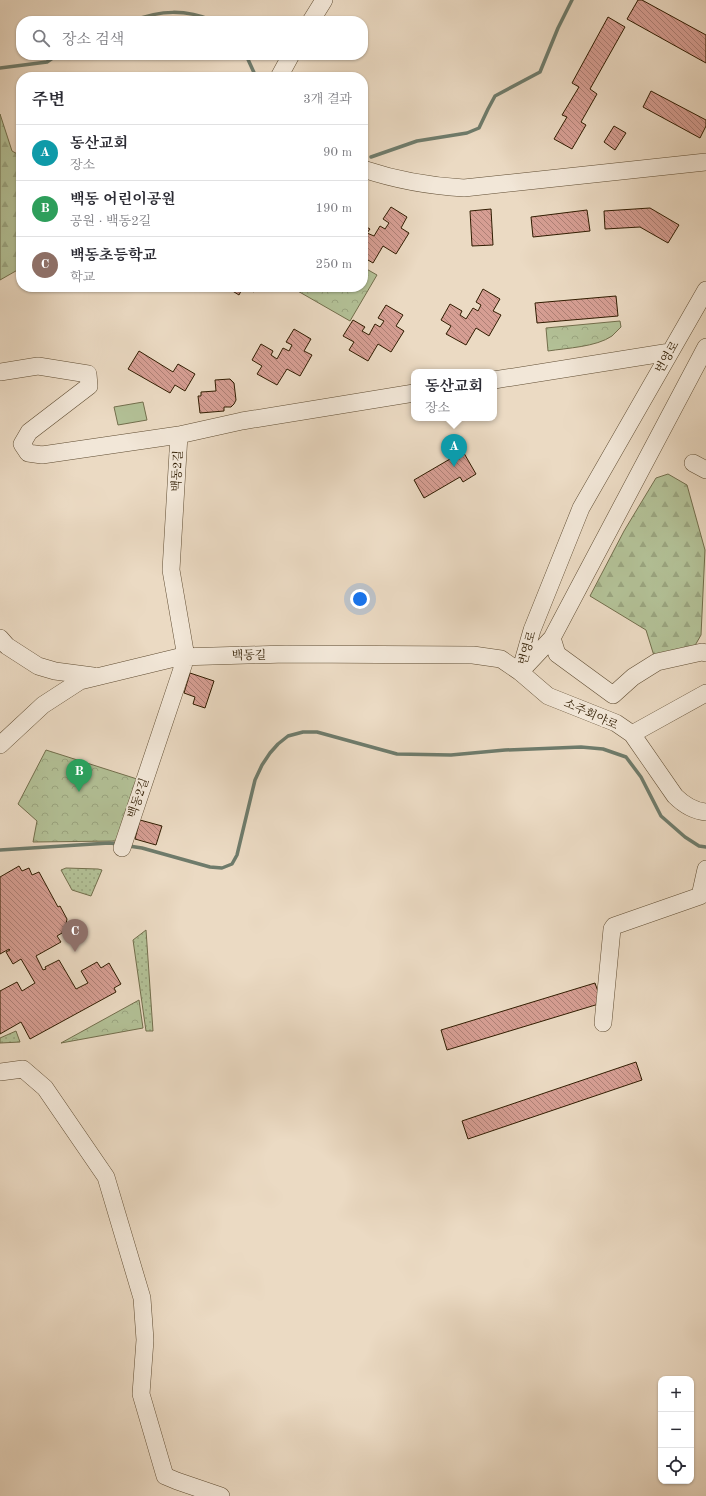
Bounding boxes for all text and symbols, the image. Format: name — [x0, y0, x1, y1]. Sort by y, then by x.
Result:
search box — [16, 16, 368, 60]
icon: search — [30, 27, 52, 49]
text: 장소 검색 — [62, 33, 124, 48]
text: 주변 — [32, 92, 65, 109]
text: 3개 결과 — [303, 93, 352, 106]
text: 동산교회 — [70, 137, 128, 152]
text: A — [40, 146, 50, 159]
text: 90 m — [323, 146, 352, 159]
text: 장소 — [70, 159, 95, 172]
text: 백동 어린이공원 — [70, 193, 176, 208]
text: B — [40, 202, 50, 215]
text: 190 m — [315, 202, 352, 215]
text: 공원 · 백동2길 — [70, 215, 151, 228]
text: 백동초등학교 — [70, 249, 157, 264]
text: C — [41, 258, 49, 271]
text: 250 m — [315, 258, 352, 271]
text: 학교 — [70, 271, 95, 284]
street label: 번영로 — [653, 339, 682, 376]
popup — [411, 369, 497, 421]
text: 동산교회 — [425, 380, 483, 395]
text: 장소 — [425, 402, 450, 415]
pin: A — [441, 434, 467, 467]
street label: 백동2길 — [170, 450, 185, 492]
your location — [350, 589, 370, 609]
street label: 번영로 — [516, 629, 539, 667]
street label: 백동길 — [232, 649, 267, 662]
street label: 소주회야로 — [562, 697, 620, 732]
pin: B — [66, 759, 92, 792]
street label: 백동2길 — [126, 776, 151, 820]
pin: C — [62, 919, 88, 952]
map controls — [658, 1376, 694, 1484]
button: + — [658, 1376, 694, 1412]
button: − — [658, 1412, 694, 1448]
button: locate — [658, 1448, 694, 1484]

